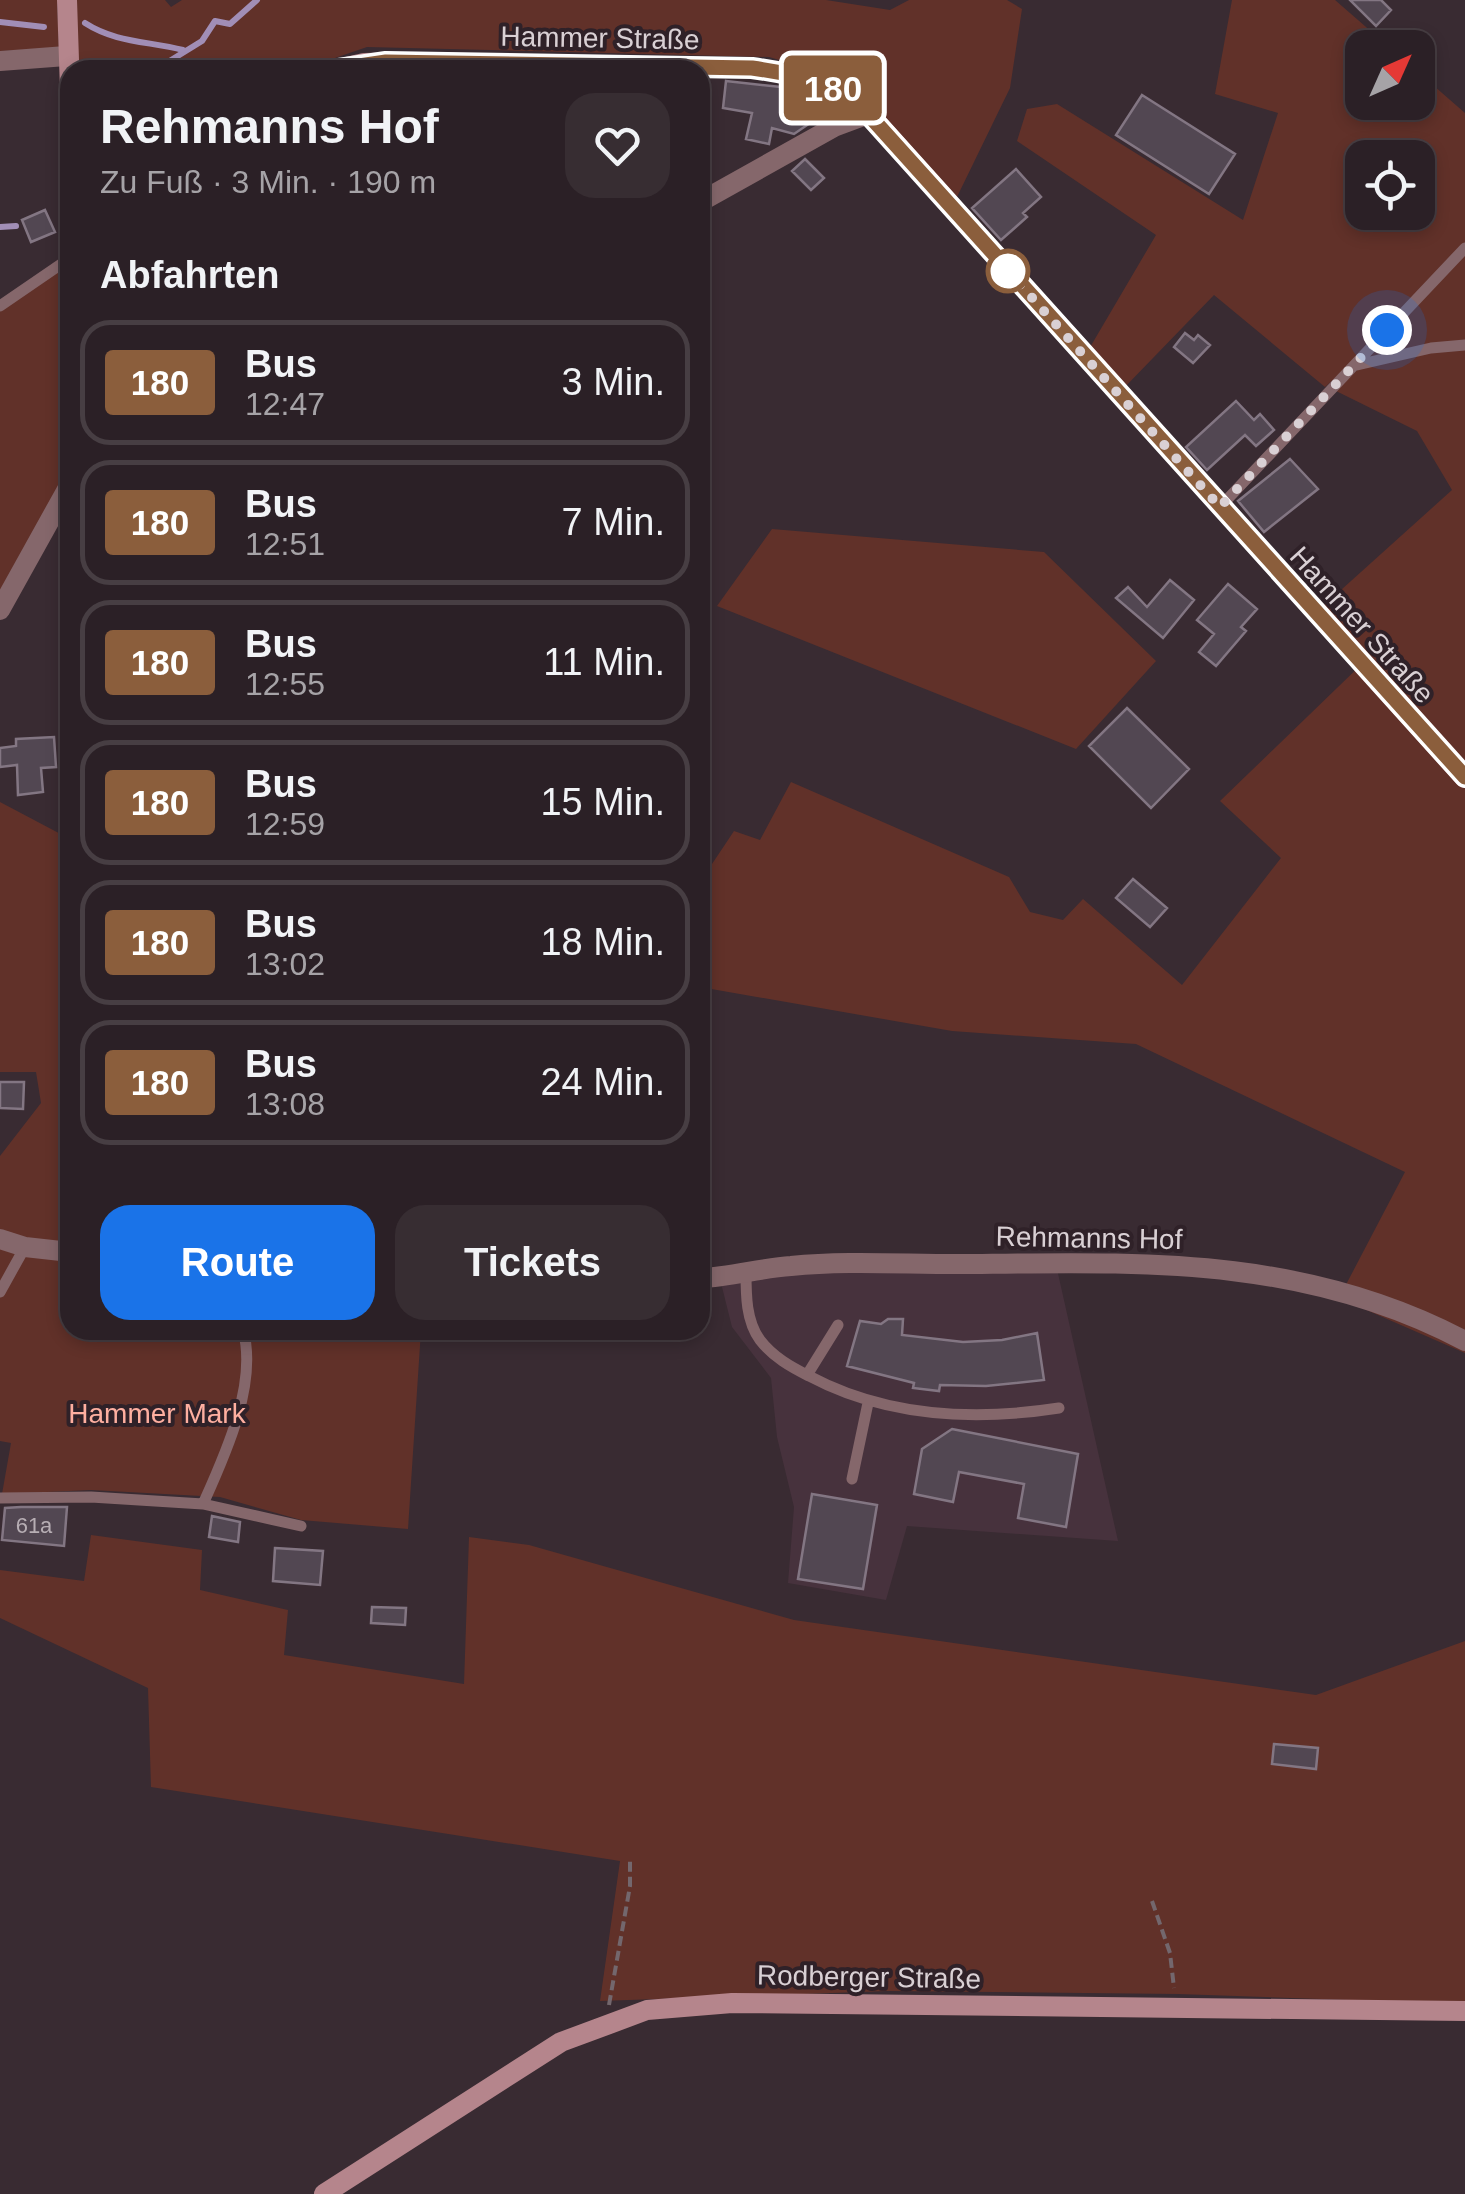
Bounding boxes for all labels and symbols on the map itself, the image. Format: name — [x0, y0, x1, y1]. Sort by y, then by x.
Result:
street label: Hammer Straße — [500, 21, 700, 55]
north arrow — [1345, 30, 1435, 120]
line badge: 180 — [776, 56, 890, 120]
unlabelled marker — [987, 250, 1029, 292]
your location — [1362, 305, 1412, 355]
street label: Hammer Straße — [1284, 541, 1440, 709]
street label: Rehmanns Hof — [995, 1221, 1183, 1255]
park label: Hammer Mark — [68, 1398, 247, 1429]
house number: 61a — [16, 1513, 53, 1538]
street label: Rodberger Straße — [757, 1960, 981, 1994]

